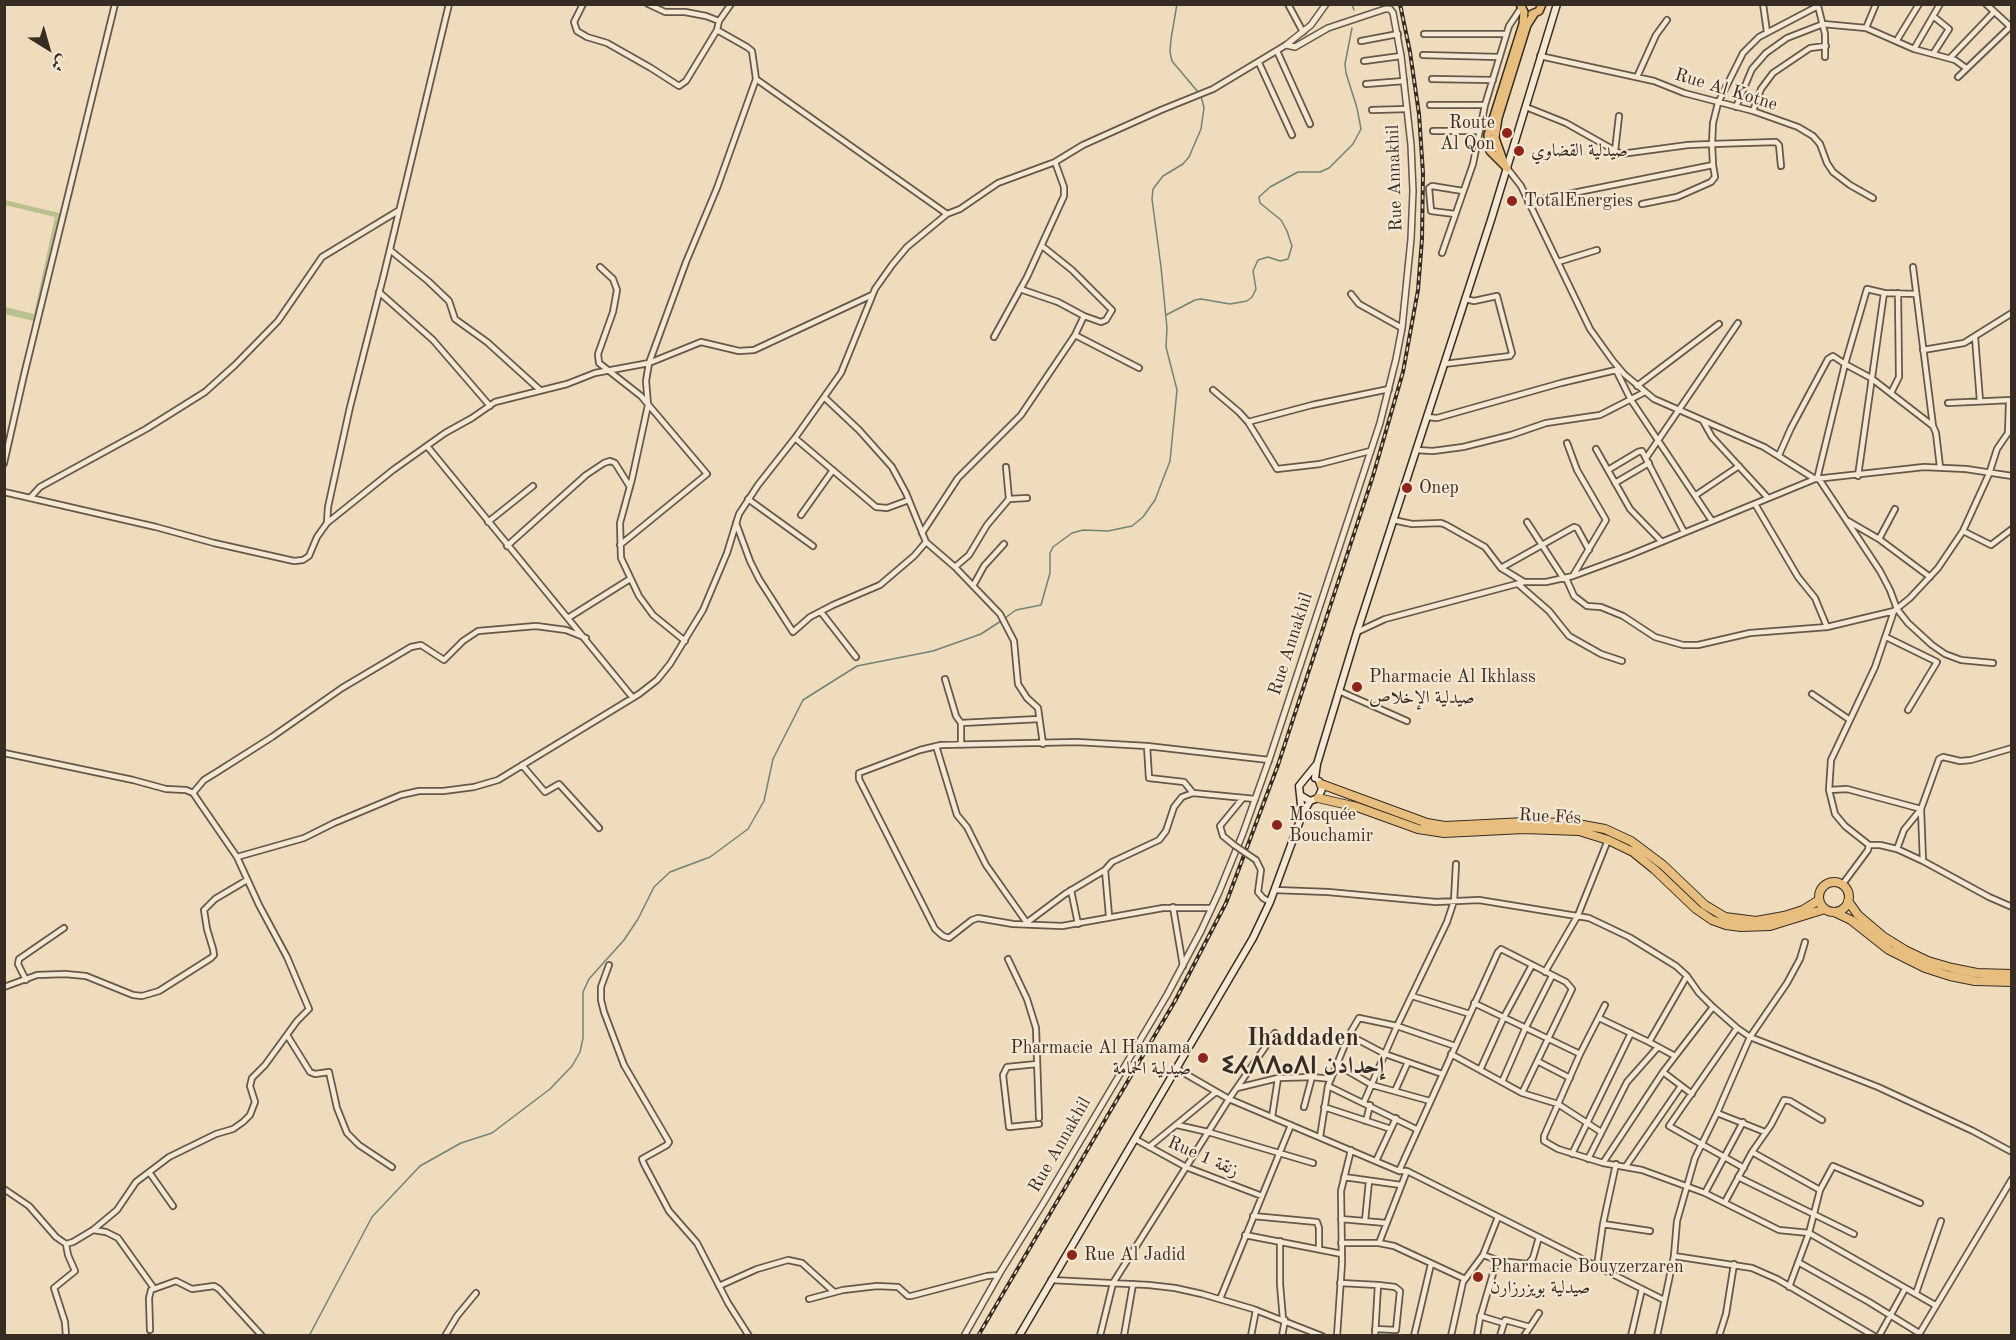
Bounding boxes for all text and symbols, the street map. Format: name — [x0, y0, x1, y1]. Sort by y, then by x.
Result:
north arrow — [18, 18, 78, 78]
text: ش — [48, 51, 70, 74]
street label: Rue Al Kotne — [1672, 64, 1780, 116]
place label: Route Al Qon — [1440, 112, 1495, 154]
street label: Rue Annakhil — [1382, 124, 1408, 232]
marker: Route Al Qon — [1500, 126, 1514, 140]
place label: صيدلية القضاوي — [1531, 140, 1628, 162]
marker: صيدلية القضاوي — [1512, 144, 1526, 158]
place label: TotalEnergies — [1524, 190, 1633, 212]
marker: TotalEnergies — [1505, 194, 1519, 208]
place label: Onep — [1419, 477, 1459, 499]
marker: Onep — [1400, 481, 1414, 495]
street label: Rue Annakhil — [1264, 590, 1318, 698]
place label: Pharmacie Al Ikhlass صيدلية الإخلاص — [1369, 666, 1536, 708]
marker: Pharmacie Al Ikhlass صيدلية الإخلاص — [1350, 680, 1364, 694]
place label: Mosquée Bouchamir — [1289, 804, 1373, 846]
street label: Rue Fés — [1518, 805, 1582, 829]
marker: Mosquée Bouchamir — [1270, 818, 1284, 832]
district label: Ihaddaden ⵉⵃⴷⴷⴰⴷⵏ إحدادن — [1222, 1025, 1384, 1081]
place label: Pharmacie Al Hamama صيدلية الحمامة — [1010, 1037, 1191, 1080]
marker: Pharmacie Al Hamama صيدلية الحمامة — [1196, 1051, 1210, 1065]
street label: Rue Annakhil — [1024, 1093, 1096, 1197]
street label: Rue 1 زنقة — [1164, 1132, 1242, 1182]
place label: Rue Al Jadid — [1084, 1244, 1186, 1266]
marker: Rue Al Jadid — [1065, 1248, 1079, 1262]
place label: Pharmacie Bouyzerzaren صيدلية بويزرزارن — [1490, 1256, 1684, 1298]
marker: Pharmacie Bouyzerzaren صيدلية بويزرزارن — [1471, 1270, 1485, 1284]

